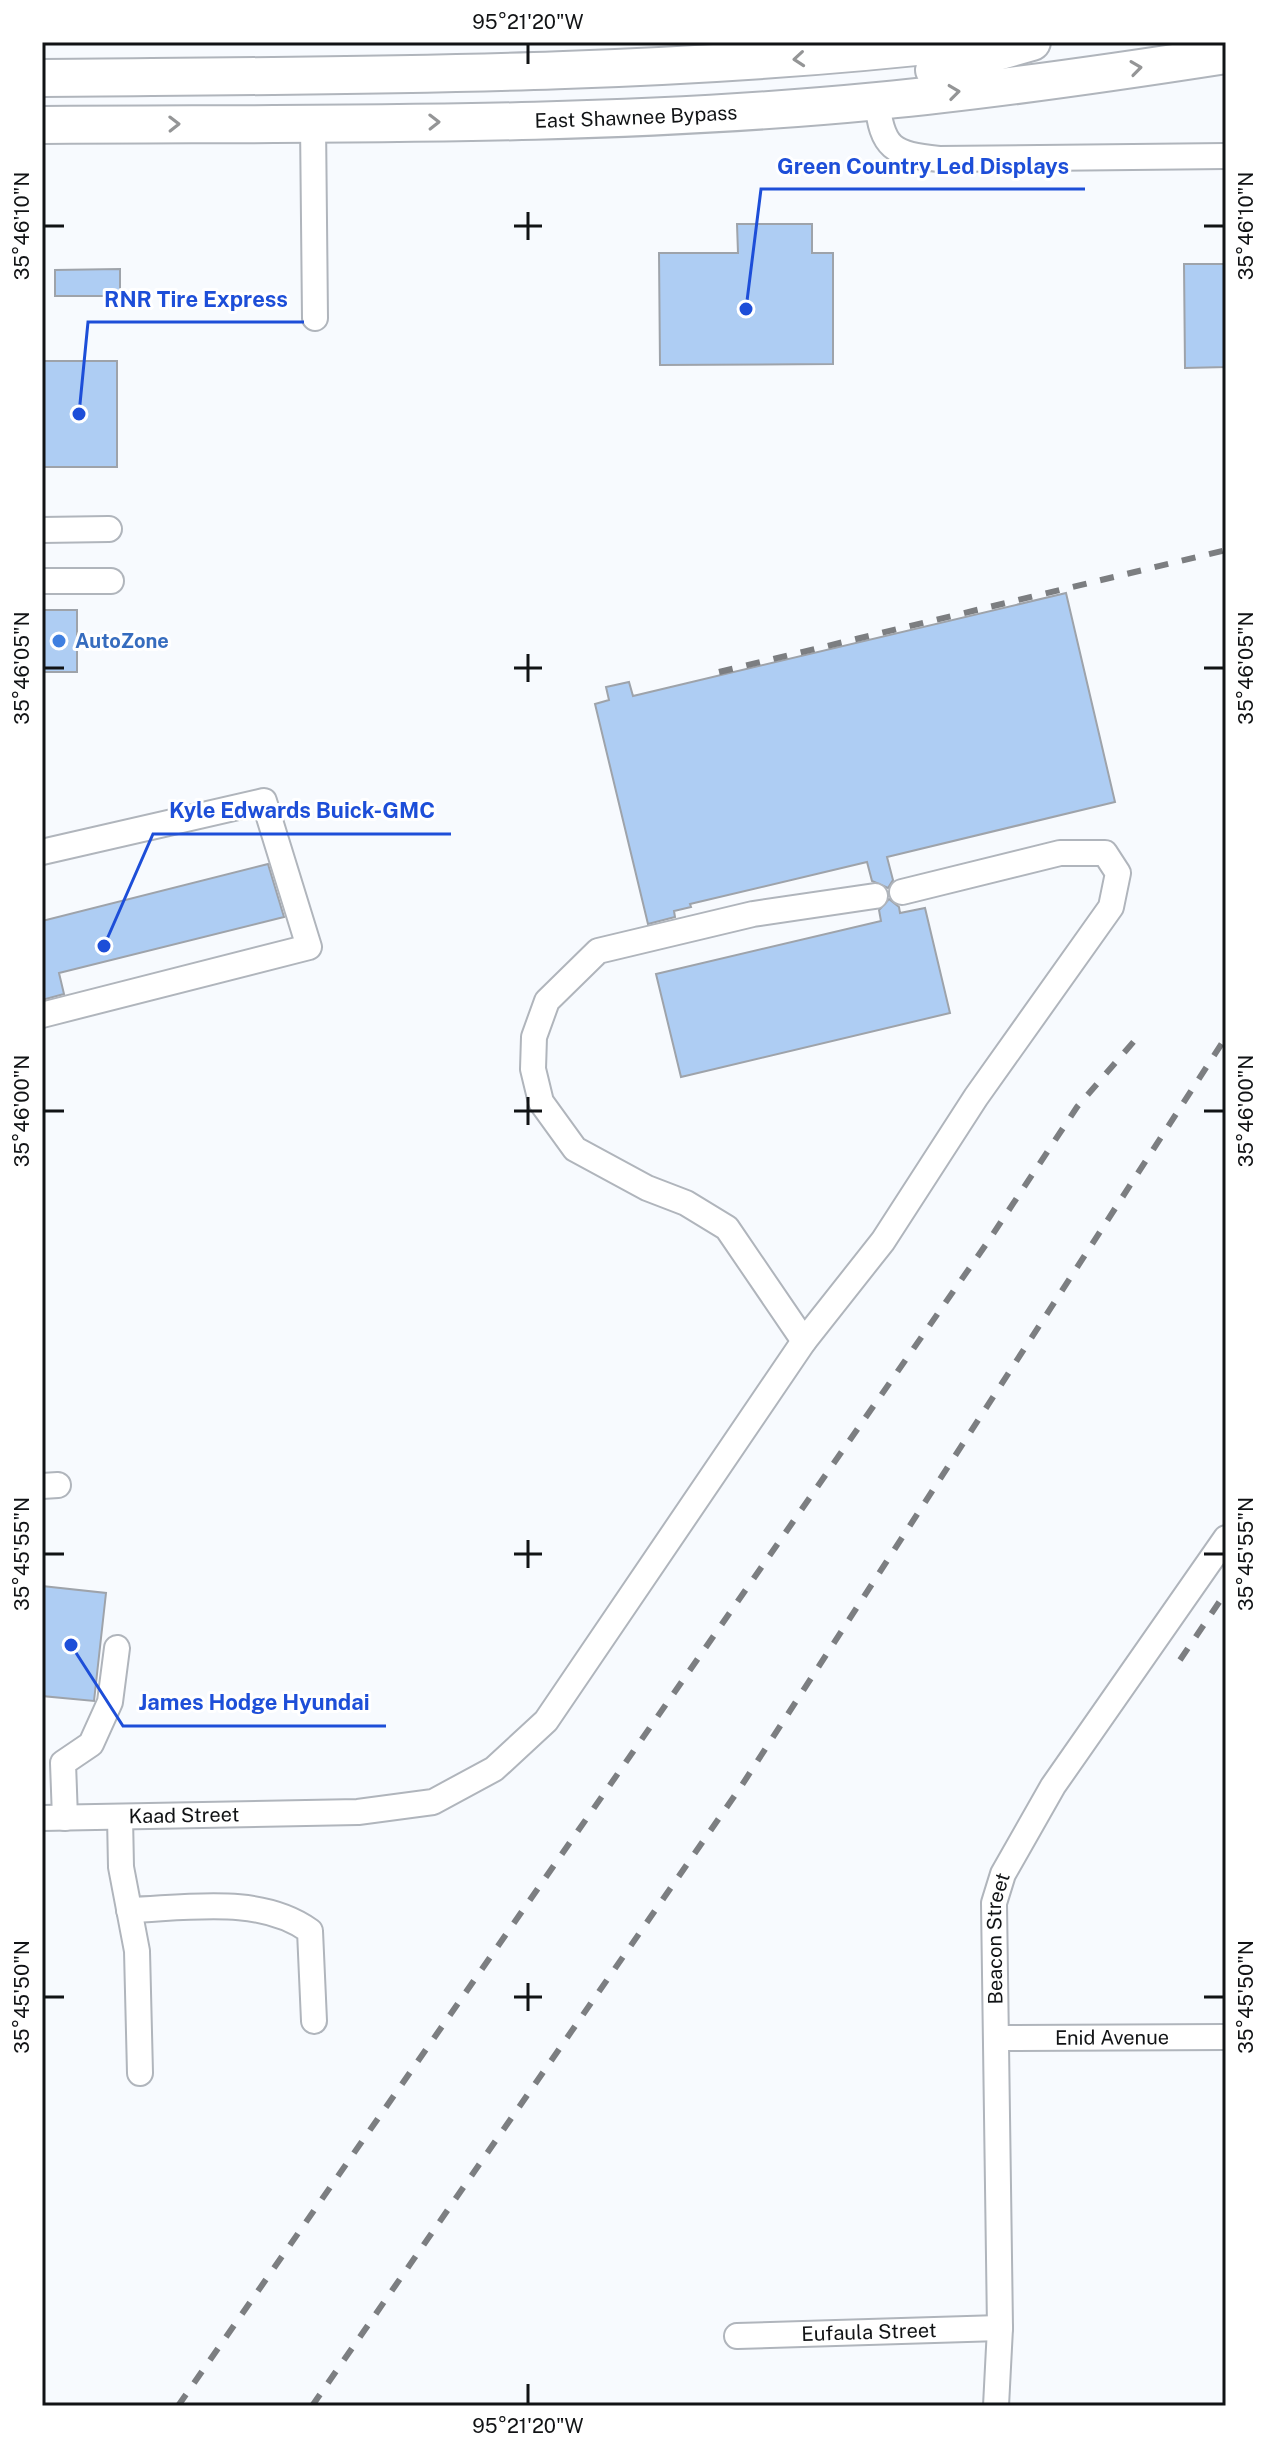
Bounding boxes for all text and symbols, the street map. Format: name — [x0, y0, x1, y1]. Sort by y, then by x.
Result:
text: 95°21'20"W — [472, 10, 584, 34]
one-way arrow — [792, 50, 805, 67]
one-way arrow — [1129, 60, 1143, 77]
one-way arrow — [947, 84, 961, 101]
street label: East Shawnee Bypass — [534, 100, 738, 133]
one-way arrow — [428, 113, 441, 131]
one-way arrow — [168, 115, 181, 133]
callout: Green Country Led Displays — [761, 143, 1085, 189]
text: Green Country Led Displays — [777, 153, 1069, 179]
text: 35°46'10"N — [10, 172, 34, 280]
text: 35°46'10"N — [1234, 172, 1258, 280]
callout: RNR Tire Express — [88, 276, 304, 322]
text: RNR Tire Express — [104, 286, 288, 312]
text: 35°46'05"N — [10, 611, 34, 725]
text: 35°46'05"N — [1234, 611, 1258, 725]
place label: AutoZone — [75, 629, 169, 653]
marker: AutoZone — [50, 632, 68, 650]
callout: Kyle Edwards Buick-GMC — [153, 788, 451, 834]
text: Kyle Edwards Buick-GMC — [169, 797, 435, 823]
text: 35°46'00"N — [10, 1055, 34, 1167]
text: 35°46'00"N — [1234, 1055, 1258, 1167]
text: 35°45'55"N — [10, 1497, 34, 1611]
text: 35°45'55"N — [1234, 1497, 1258, 1611]
callout: James Hodge Hyundai — [123, 1680, 386, 1726]
text: James Hodge Hyundai — [138, 1689, 370, 1715]
street label: Kaad Street — [128, 1802, 240, 1828]
street label: Beacon Street — [982, 1870, 1015, 2005]
text: 35°45'50"N — [10, 1940, 34, 2054]
text: 35°45'50"N — [1234, 1940, 1258, 2054]
street label: Enid Avenue — [1055, 2025, 1169, 2050]
street label: Eufaula Street — [801, 2318, 937, 2346]
text: 95°21'20"W — [472, 2414, 584, 2438]

